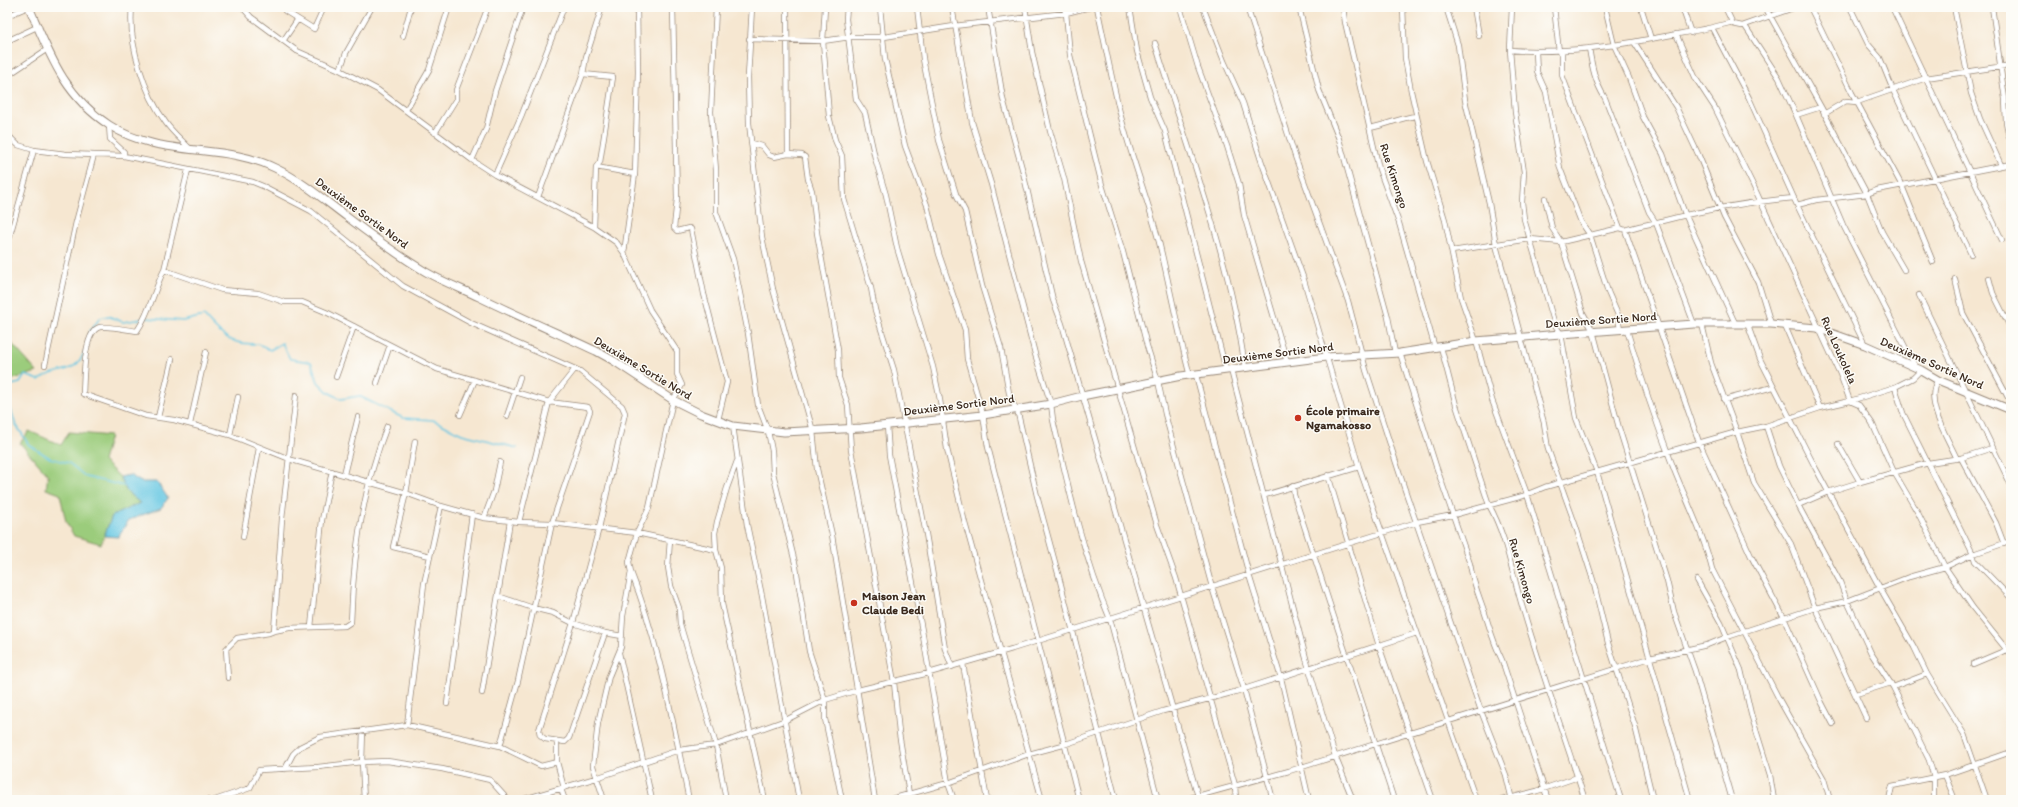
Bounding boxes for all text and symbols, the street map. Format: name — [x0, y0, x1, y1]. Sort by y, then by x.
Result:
street label: Rue Kimongo — [1377, 142, 1411, 210]
street label: Deuxième Sortie Nord — [313, 174, 412, 252]
street label: Deuxième Sortie Nord — [1545, 309, 1658, 331]
street label: Rue Loukolela — [1818, 314, 1860, 387]
street label: Deuxième Sortie Nord — [591, 333, 695, 403]
street label: Deuxième Sortie Nord — [1878, 334, 1986, 392]
street label: Deuxième Sortie Nord — [1222, 339, 1335, 367]
street label: Deuxième Sortie Nord — [903, 391, 1016, 419]
place label: École primaire Ngamakosso — [1306, 404, 1380, 433]
marker: École primaire Ngamakosso — [1293, 413, 1303, 423]
street label: Rue Kimongo — [1506, 537, 1538, 605]
place label: Maison Jean Claude Bedi — [862, 589, 926, 617]
marker: Maison Jean Claude Bedi — [849, 598, 859, 608]

